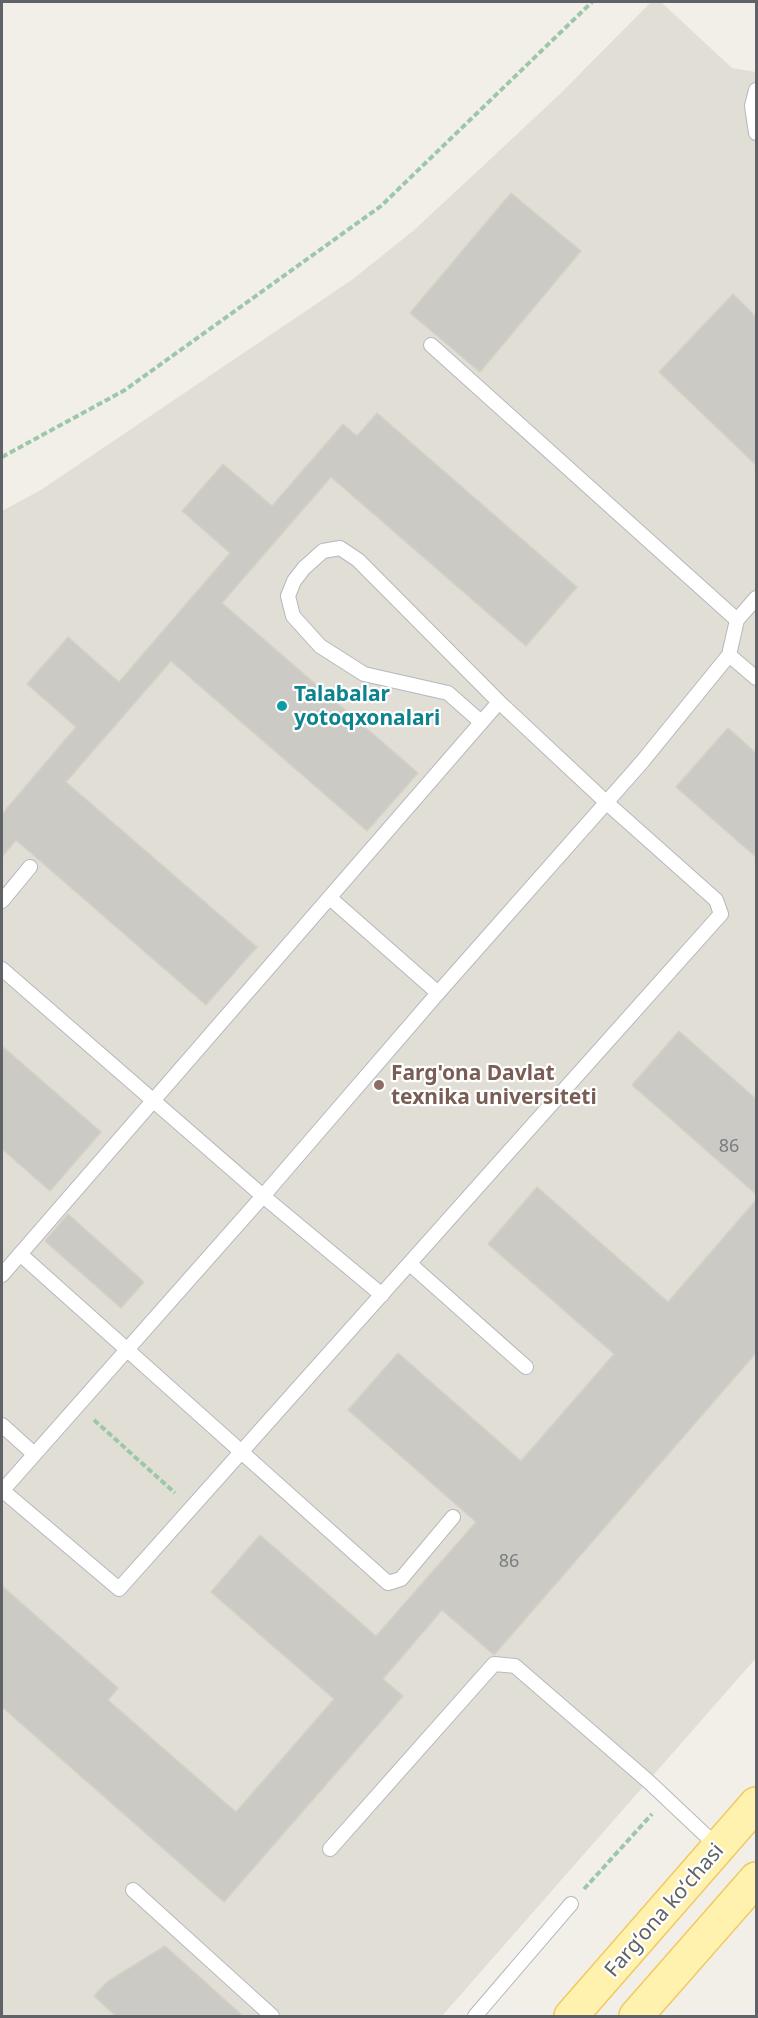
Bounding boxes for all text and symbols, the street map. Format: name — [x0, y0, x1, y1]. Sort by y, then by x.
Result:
place label: Talabalar yotoqxonalari — [294, 679, 440, 731]
marker: Talabalar yotoqxonalari — [275, 699, 289, 713]
place label: Farg'ona Davlat texnika universiteti — [391, 1058, 597, 1110]
marker: Farg'ona Davlat texnika universiteti — [372, 1078, 386, 1092]
house number: 86 — [719, 1133, 739, 1157]
house number: 86 — [499, 1548, 519, 1572]
street label: Fargʻona koʻchasi — [597, 1837, 729, 1982]

